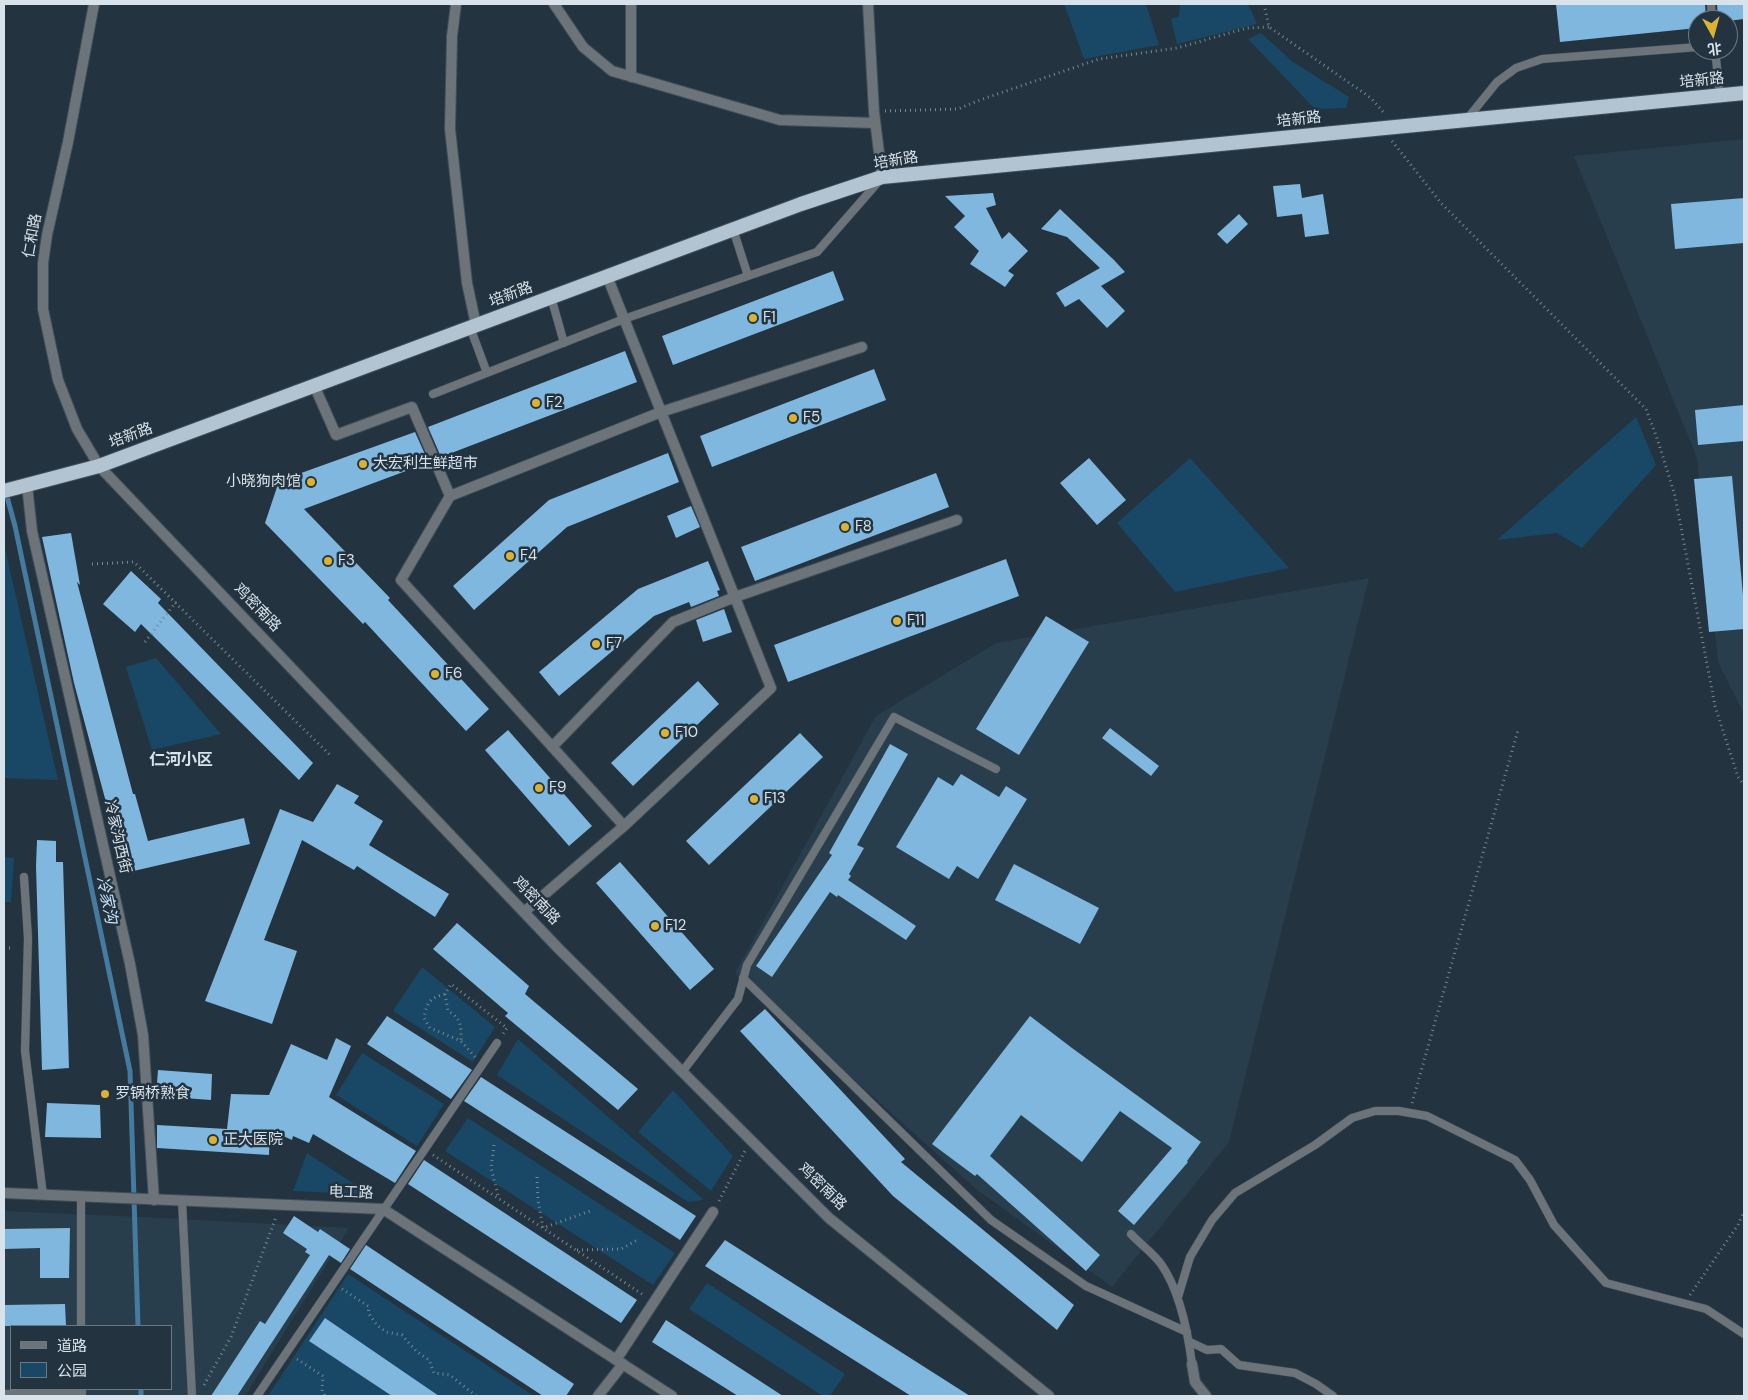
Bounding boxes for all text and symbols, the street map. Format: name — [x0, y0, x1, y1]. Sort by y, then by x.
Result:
north arrow — [1688, 10, 1738, 60]
text: 北 — [1707, 39, 1723, 59]
street label: 培新路 — [1679, 70, 1725, 92]
street label: 培新路 — [1276, 109, 1322, 131]
street label: 培新路 — [872, 149, 920, 173]
street label: 仁和路 — [20, 212, 46, 260]
street label: 培新路 — [487, 279, 535, 311]
place label: F1 — [763, 309, 776, 327]
marker: F1 — [747, 312, 759, 324]
place label: F2 — [546, 394, 563, 412]
marker: F2 — [530, 397, 542, 409]
place label: F5 — [803, 409, 820, 427]
marker: F5 — [787, 412, 799, 424]
street label: 培新路 — [107, 420, 155, 452]
place label: 大宏利生鲜超市 — [373, 455, 478, 473]
marker: 大宏利生鲜超市 — [357, 458, 369, 470]
place label: 小晓狗肉馆 — [226, 473, 301, 491]
marker: 小晓狗肉馆 — [305, 476, 317, 488]
place label: F8 — [855, 518, 872, 536]
marker: F8 — [839, 521, 851, 533]
place label: F4 — [520, 547, 537, 565]
marker: F4 — [504, 550, 516, 562]
place label: F3 — [338, 552, 355, 570]
marker: F3 — [322, 555, 334, 567]
street label: 鸡密南路 — [230, 580, 284, 636]
place label: F11 — [907, 612, 924, 630]
marker: F11 — [891, 615, 903, 627]
place label: F7 — [606, 635, 622, 653]
marker: F7 — [590, 638, 602, 650]
place label: F6 — [445, 665, 462, 683]
marker: F6 — [429, 668, 441, 680]
place label: F10 — [675, 724, 698, 742]
marker: F10 — [659, 727, 671, 739]
district label: 仁河小区 — [149, 751, 213, 771]
place label: F9 — [549, 779, 566, 797]
marker: F9 — [533, 782, 545, 794]
place label: F13 — [764, 790, 786, 808]
marker: F13 — [748, 793, 760, 805]
street label: 冷家沟西街 — [100, 798, 134, 876]
street label: 鸡密南路 — [509, 873, 563, 929]
water label: 冷家沟 — [92, 875, 120, 925]
place label: F12 — [665, 917, 686, 935]
marker: F12 — [649, 920, 661, 932]
place label: 罗锅桥熟食 — [115, 1085, 190, 1103]
marker: 罗锅桥熟食 — [99, 1088, 111, 1100]
place label: 正大医院 — [223, 1131, 283, 1149]
marker: 正大医院 — [207, 1134, 219, 1146]
street label: 鸡密南路 — [794, 1160, 850, 1214]
street label: 电工路 — [328, 1183, 374, 1203]
legend — [10, 1325, 172, 1390]
text: 道路 — [57, 1336, 87, 1356]
text: 公园 — [57, 1361, 87, 1381]

